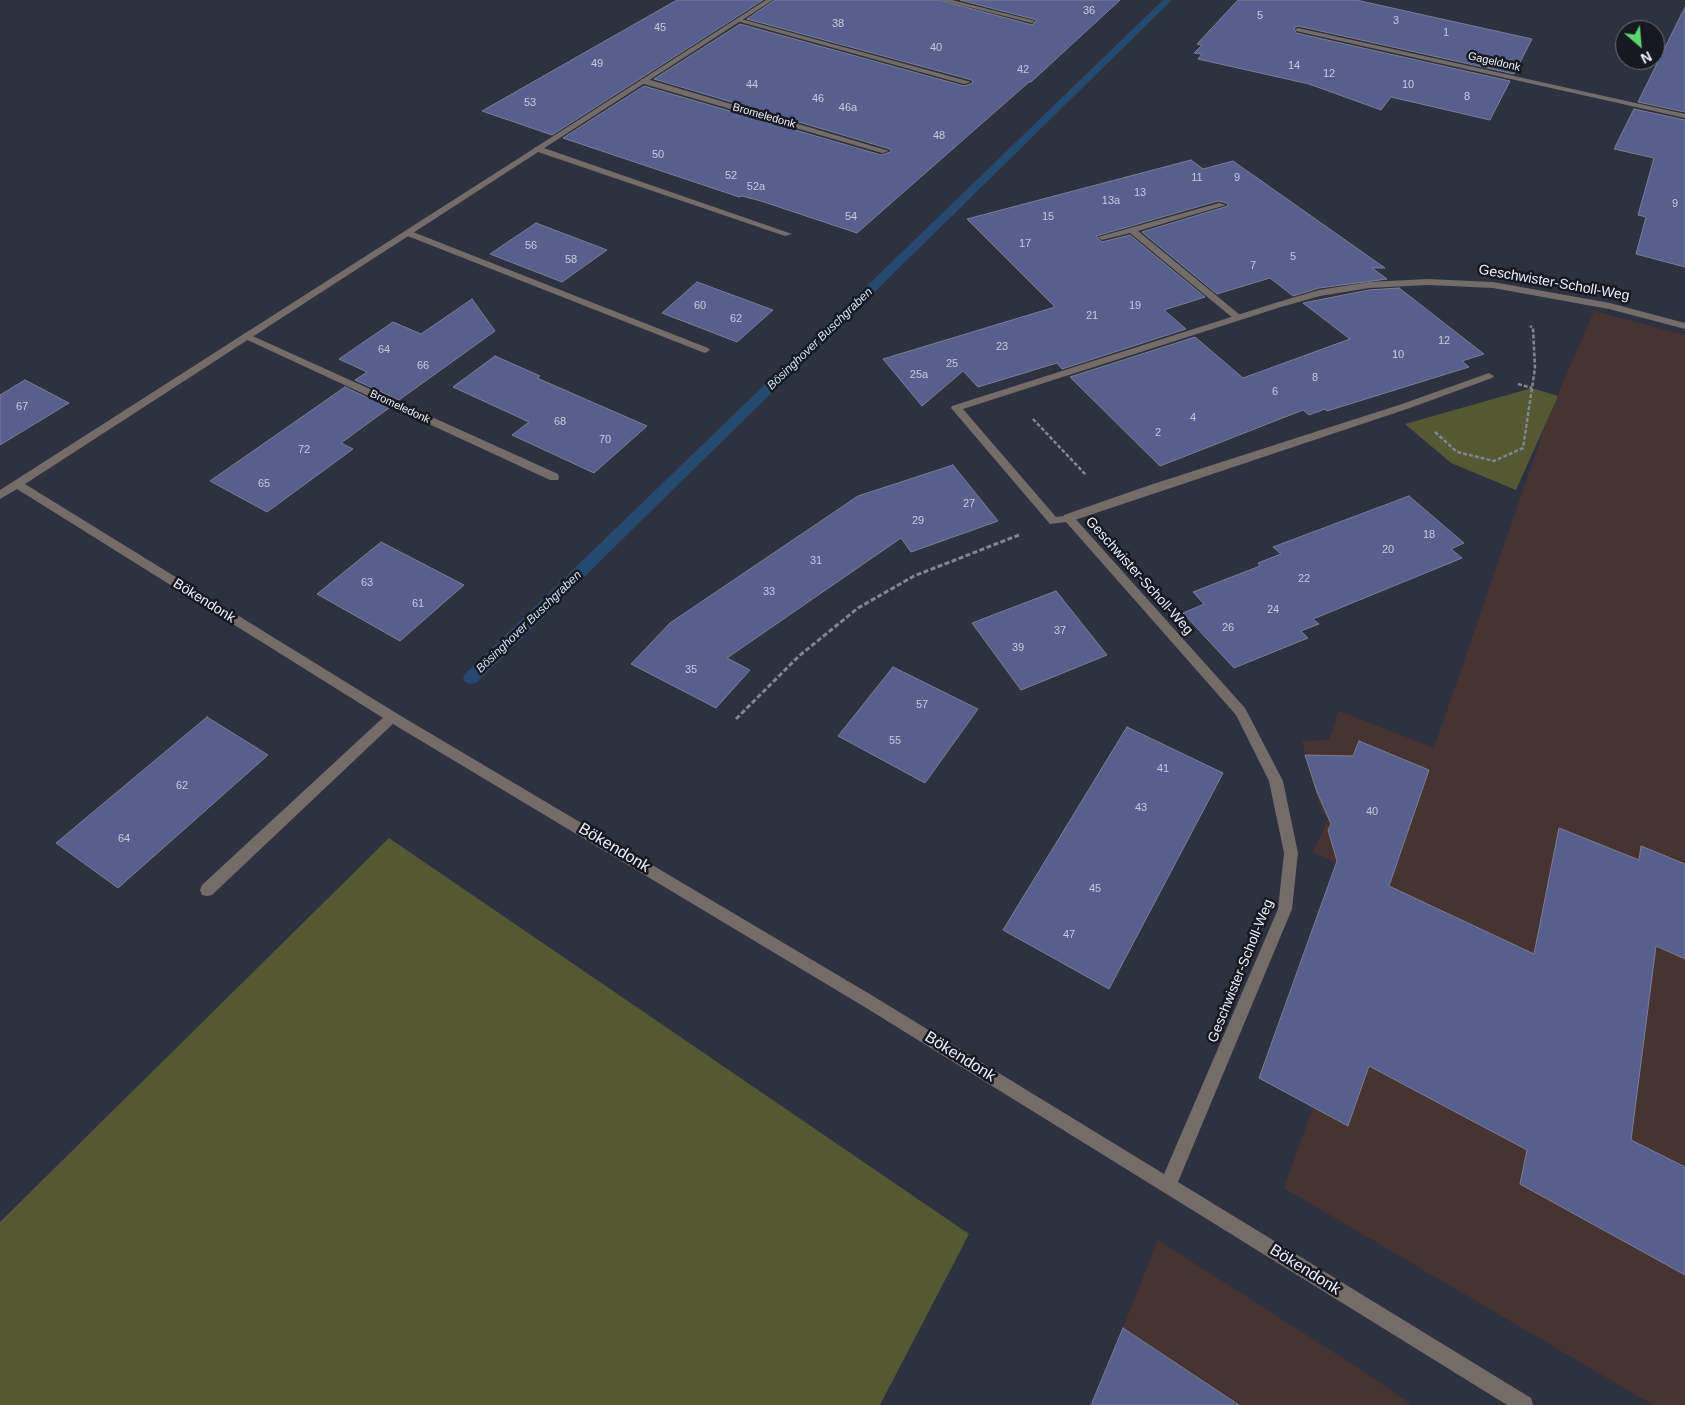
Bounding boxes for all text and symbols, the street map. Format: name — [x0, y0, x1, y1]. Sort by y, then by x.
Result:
house number: 36 — [1083, 4, 1095, 18]
house number: 5 — [1257, 9, 1263, 23]
house number: 3 — [1393, 14, 1399, 28]
house number: 38 — [832, 17, 844, 31]
north arrow — [1615, 20, 1665, 70]
house number: 45 — [654, 21, 666, 35]
house number: 1 — [1443, 26, 1449, 40]
house number: 40 — [930, 41, 942, 55]
text: N — [1638, 48, 1654, 67]
street label: Gageldonk — [1467, 50, 1521, 74]
house number: 49 — [591, 57, 603, 71]
house number: 14 — [1288, 59, 1300, 73]
house number: 42 — [1017, 63, 1029, 77]
house number: 12 — [1323, 67, 1335, 81]
house number: 44 — [746, 78, 758, 92]
house number: 10 — [1402, 78, 1414, 92]
house number: 8 — [1464, 90, 1470, 104]
house number: 46 — [812, 92, 824, 106]
house number: 53 — [524, 96, 536, 110]
street label: Bromeledonk — [731, 101, 797, 131]
house number: 46a — [839, 101, 857, 115]
house number: 48 — [933, 129, 945, 143]
house number: 50 — [652, 148, 664, 162]
house number: 52 — [725, 169, 737, 183]
house number: 11 — [1191, 171, 1203, 185]
house number: 9 — [1234, 171, 1240, 185]
house number: 52a — [747, 180, 765, 194]
house number: 13 — [1134, 186, 1146, 200]
house number: 13a — [1102, 194, 1120, 208]
house number: 9 — [1672, 197, 1678, 211]
house number: 54 — [845, 210, 857, 224]
house number: 15 — [1042, 210, 1054, 224]
house number: 17 — [1019, 237, 1031, 251]
house number: 56 — [525, 239, 537, 253]
house number: 5 — [1290, 250, 1296, 264]
house number: 58 — [565, 253, 577, 267]
house number: 7 — [1250, 259, 1256, 273]
street label: Geschwister-Scholl-Weg — [1477, 261, 1631, 305]
water label: Bösinghover Buschgraben — [764, 285, 876, 393]
house number: 60 — [694, 299, 706, 313]
house number: 19 — [1129, 299, 1141, 313]
house number: 21 — [1086, 309, 1098, 323]
house number: 62 — [730, 312, 742, 326]
house number: 12 — [1438, 334, 1450, 348]
house number: 23 — [996, 340, 1008, 354]
house number: 64 — [378, 343, 390, 357]
house number: 10 — [1392, 348, 1404, 362]
house number: 25 — [946, 357, 958, 371]
house number: 66 — [417, 359, 429, 373]
house number: 25a — [910, 368, 928, 382]
house number: 8 — [1312, 371, 1318, 385]
house number: 6 — [1272, 385, 1278, 399]
street label: Bromeledonk — [368, 387, 432, 427]
house number: 67 — [16, 400, 28, 414]
house number: 4 — [1190, 411, 1196, 425]
house number: 68 — [554, 415, 566, 429]
house number: 2 — [1155, 426, 1161, 440]
house number: 70 — [599, 433, 611, 447]
house number: 72 — [298, 443, 310, 457]
house number: 65 — [258, 477, 270, 491]
house number: 27 — [963, 497, 975, 511]
house number: 29 — [912, 514, 924, 528]
street label: Geschwister-Scholl-Weg — [1082, 514, 1196, 638]
house number: 18 — [1423, 528, 1435, 542]
house number: 20 — [1382, 543, 1394, 557]
house number: 31 — [810, 554, 822, 568]
water label: Bösinghover Buschgraben — [473, 568, 585, 676]
house number: 22 — [1298, 572, 1310, 586]
street label: Bökendonk — [170, 575, 238, 627]
house number: 63 — [361, 576, 373, 590]
house number: 33 — [763, 585, 775, 599]
house number: 61 — [412, 597, 424, 611]
house number: 24 — [1267, 603, 1279, 617]
house number: 26 — [1222, 621, 1234, 635]
house number: 37 — [1054, 624, 1066, 638]
house number: 39 — [1012, 641, 1024, 655]
house number: 35 — [685, 663, 697, 677]
house number: 57 — [916, 698, 928, 712]
house number: 55 — [889, 734, 901, 748]
house number: 41 — [1157, 762, 1169, 776]
house number: 62 — [176, 779, 188, 793]
house number: 43 — [1135, 801, 1147, 815]
house number: 40 — [1366, 805, 1378, 819]
street label: Bökendonk — [575, 819, 653, 877]
house number: 64 — [118, 832, 130, 846]
house number: 45 — [1089, 882, 1101, 896]
street label: Geschwister-Scholl-Weg — [1205, 897, 1277, 1045]
house number: 47 — [1063, 928, 1075, 942]
street label: Bökendonk — [921, 1028, 999, 1086]
street label: Bökendonk — [1266, 1241, 1344, 1299]

